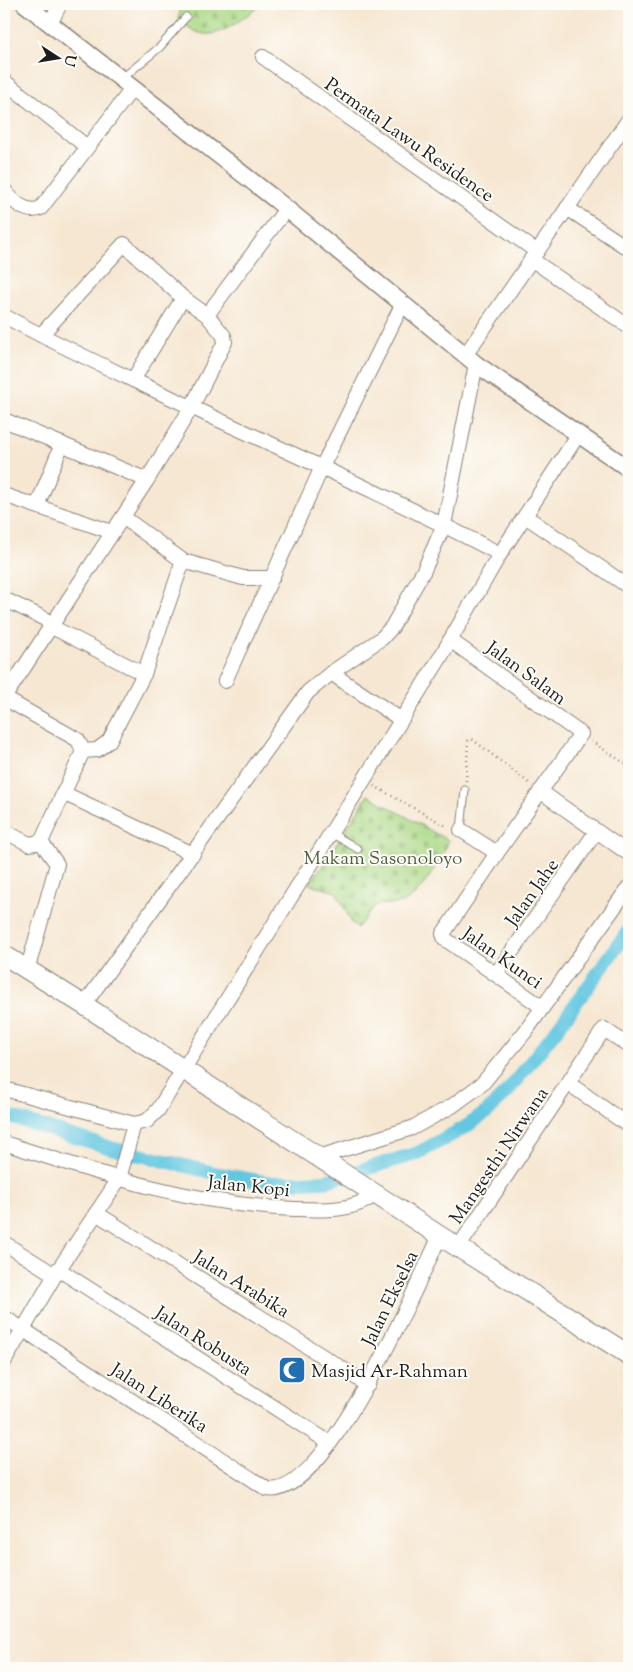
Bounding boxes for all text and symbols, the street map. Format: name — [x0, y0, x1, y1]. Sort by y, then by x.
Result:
north arrow — [32, 32, 82, 82]
text: U — [58, 53, 80, 69]
street label: Permata Lawu Residence — [318, 72, 499, 210]
street label: Jalan Salam — [479, 635, 572, 713]
park label: Makam Sasonoloyo — [304, 846, 462, 873]
street label: Jalan Jahe — [499, 854, 566, 934]
street label: Jalan Kunci — [455, 921, 547, 997]
street label: Mangesthi Nirwana — [444, 1082, 556, 1230]
street label: Jalan Kopi — [205, 1170, 291, 1205]
street label: Jalan Arabika — [186, 1244, 294, 1326]
street label: Jalan Ekselsa — [356, 1246, 426, 1352]
street label: Jalan Robusta — [148, 1300, 257, 1384]
mosque icon: Masjid Ar-Rahman — [277, 1355, 307, 1385]
street label: Jalan Liberika — [104, 1357, 213, 1441]
place label: Masjid Ar-Rahman — [311, 1359, 468, 1386]

